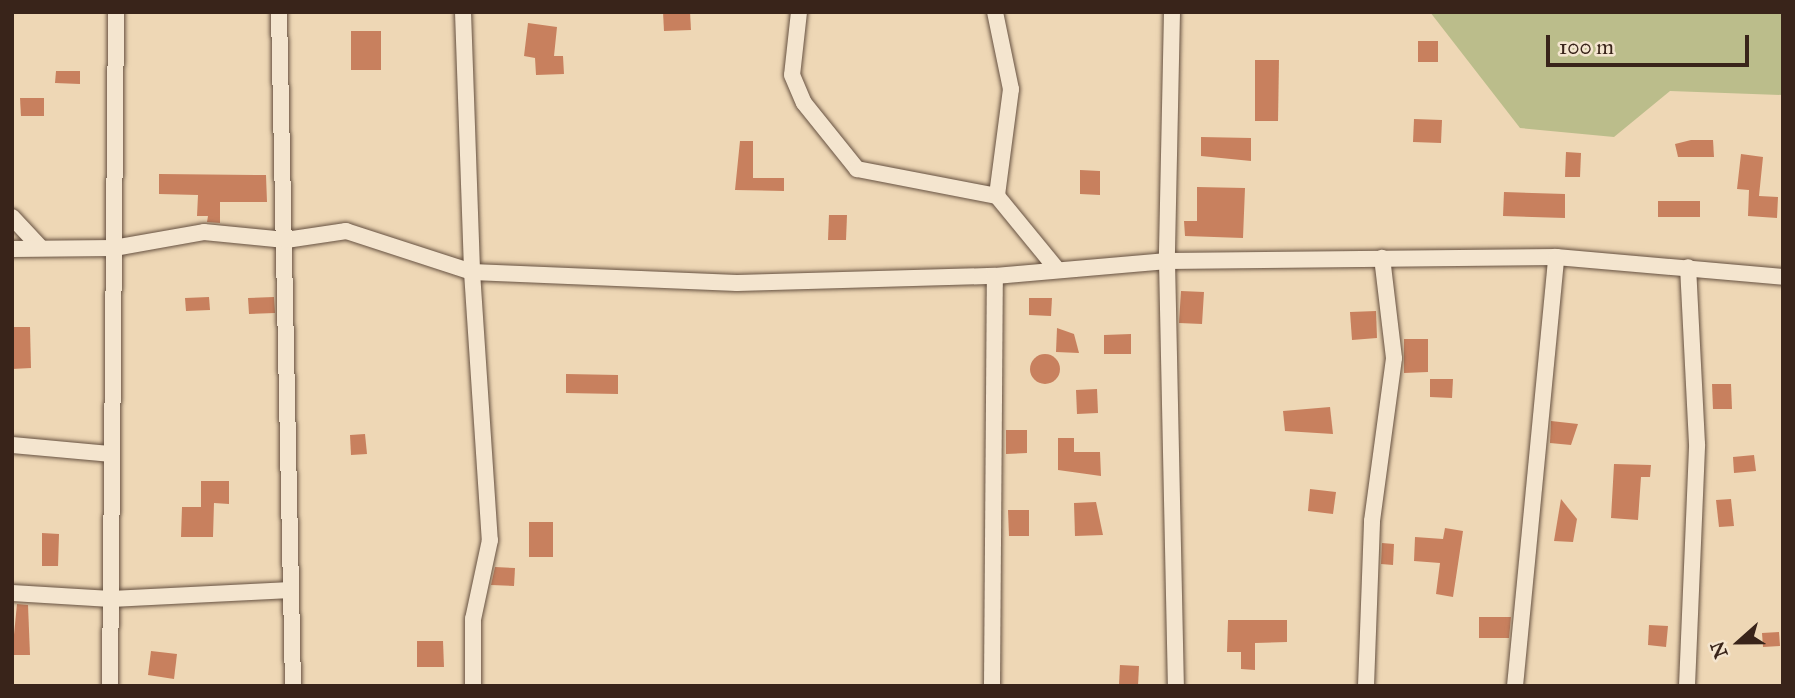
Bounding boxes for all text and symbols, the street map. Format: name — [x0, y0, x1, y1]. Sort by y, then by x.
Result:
scale bar — [1550, 21, 1753, 65]
text: 100 m — [1559, 34, 1614, 60]
north arrow — [1704, 607, 1774, 677]
text: N — [1705, 638, 1733, 661]

